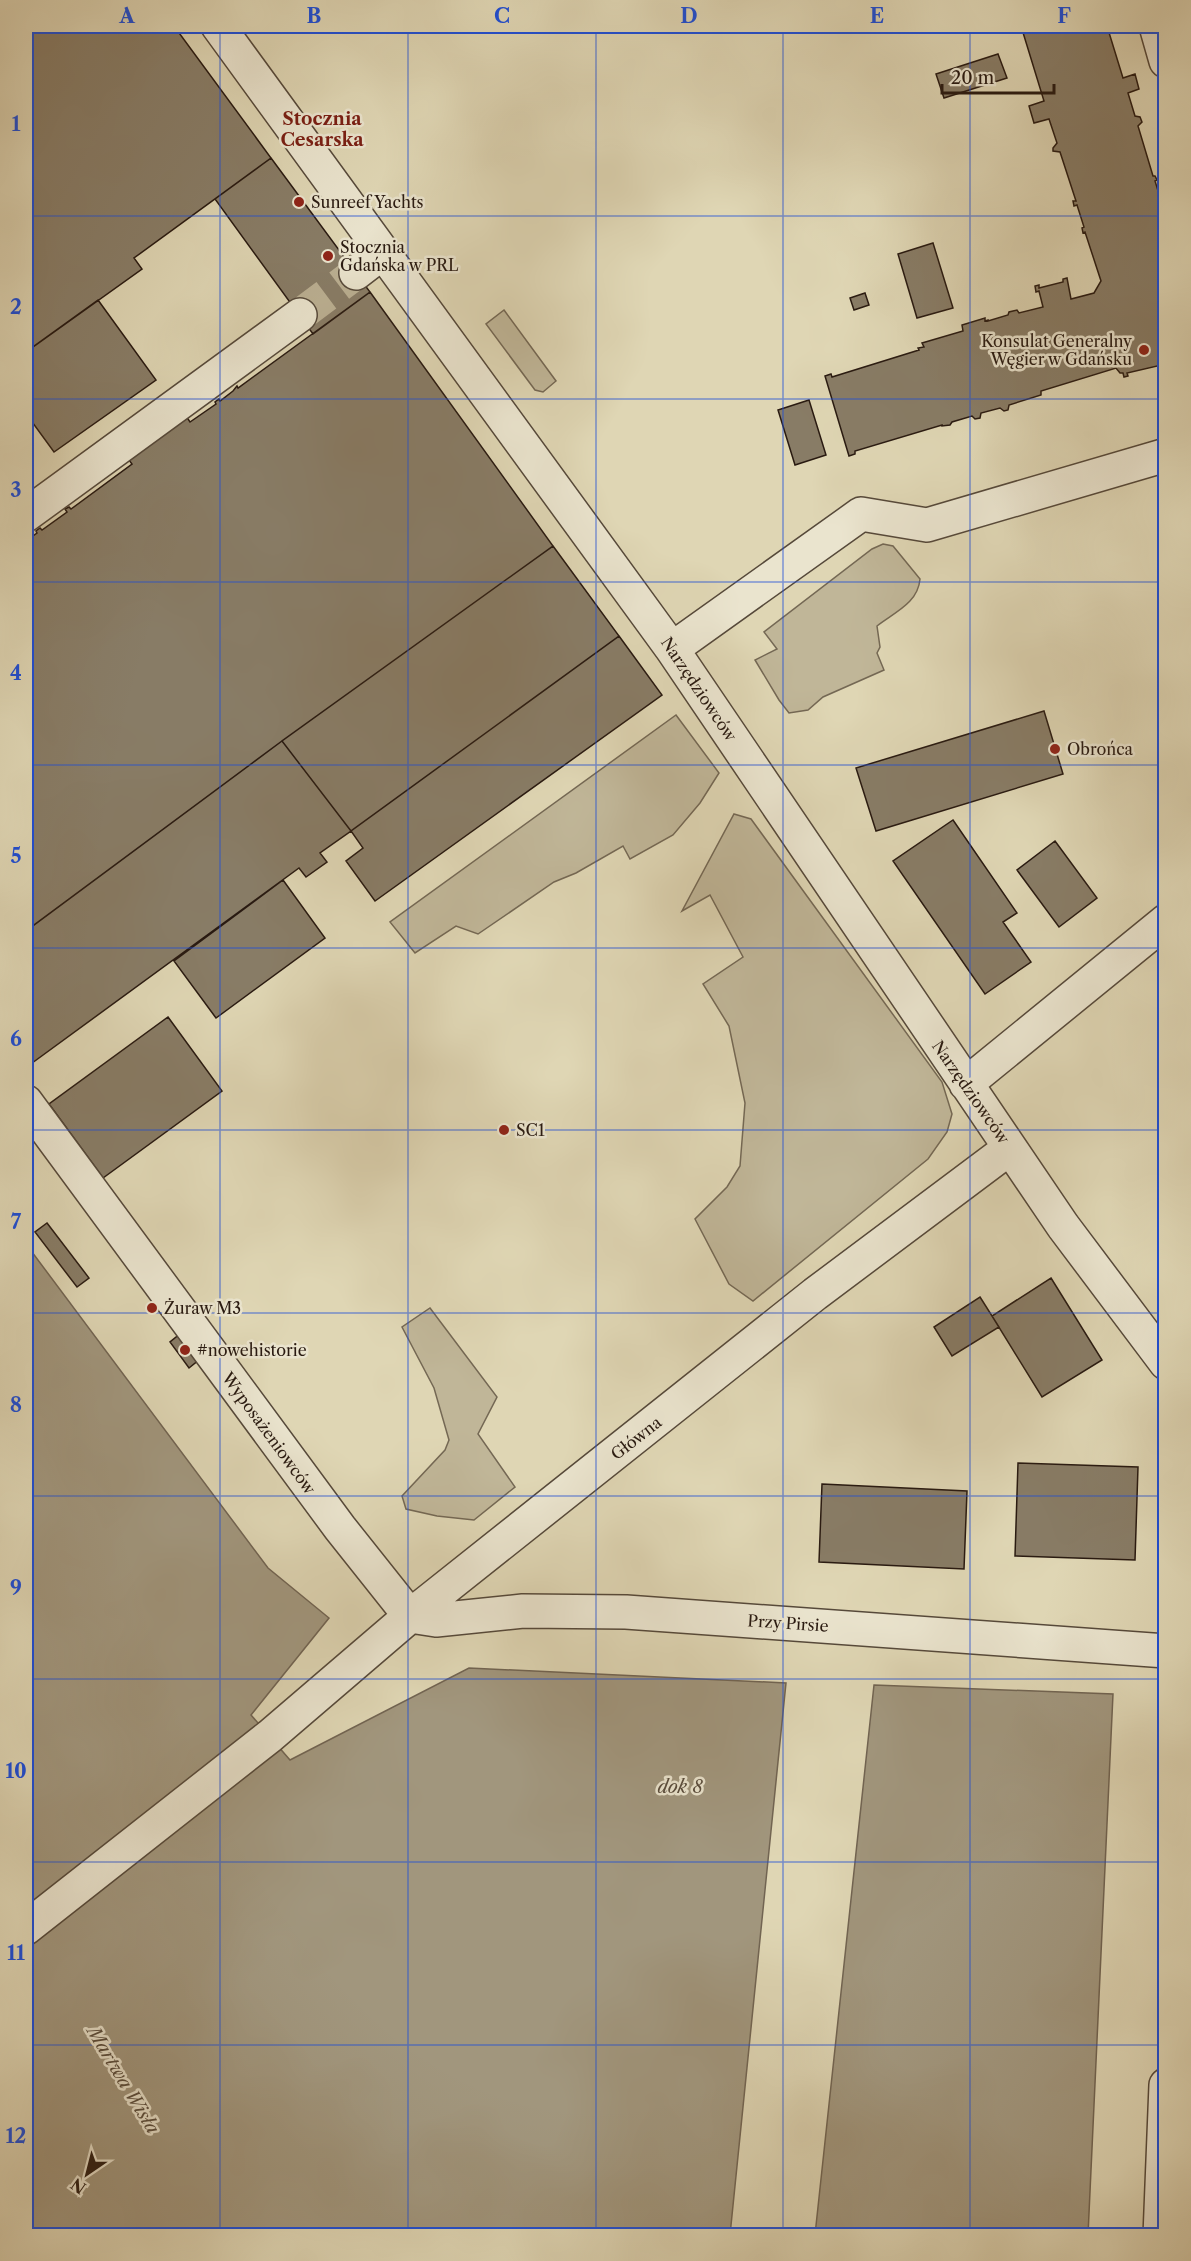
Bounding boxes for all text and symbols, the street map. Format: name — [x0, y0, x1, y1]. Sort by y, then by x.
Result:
text: A — [118, 4, 135, 28]
text: B — [307, 4, 322, 28]
text: C — [494, 4, 510, 28]
text: D — [680, 4, 698, 28]
text: E — [870, 4, 884, 28]
text: F — [1057, 4, 1071, 28]
scale bar — [942, 57, 1054, 95]
text: 20 m — [951, 67, 995, 89]
district label: Stocznia Cesarska — [280, 108, 364, 151]
text: 1 — [12, 112, 21, 136]
place label: Sunreef Yachts — [311, 192, 424, 212]
marker: Sunreef Yachts — [292, 195, 306, 209]
place label: Stocznia Gdańska w PRL — [340, 237, 459, 275]
marker: Stocznia Gdańska w PRL — [321, 249, 335, 263]
text: 2 — [10, 295, 22, 319]
place label: Konsulat Generalny Węgier w Gdańsku — [981, 331, 1133, 369]
marker: Konsulat Generalny Węgier w Gdańsku — [1137, 343, 1151, 357]
text: 3 — [10, 478, 22, 502]
street label: Narzędziowców — [657, 633, 742, 745]
text: 4 — [10, 661, 22, 685]
place label: Obrońca — [1067, 739, 1134, 759]
marker: Obrońca — [1048, 742, 1062, 756]
text: 5 — [10, 844, 22, 868]
text: 6 — [10, 1027, 22, 1051]
street label: Narzędziowców — [928, 1037, 1014, 1148]
place label: SC1 — [516, 1120, 545, 1140]
marker: SC1 — [497, 1123, 511, 1137]
text: 7 — [11, 1210, 22, 1234]
place label: Żuraw M3 — [164, 1298, 241, 1318]
marker: Żuraw M3 — [145, 1301, 159, 1315]
place label: #nowehistorie — [197, 1340, 307, 1360]
marker: #nowehistorie — [178, 1343, 192, 1357]
street label: Wyposażeniowców — [217, 1367, 320, 1499]
text: 8 — [10, 1393, 22, 1417]
street label: Główna — [607, 1412, 666, 1464]
text: 9 — [10, 1576, 22, 1600]
street label: Przy Pirsie — [747, 1610, 829, 1636]
text: 10 — [5, 1759, 27, 1783]
water label: dok 8 — [657, 1776, 703, 1798]
text: 11 — [7, 1941, 25, 1965]
water label: Martwa Wisła — [81, 2021, 164, 2138]
text: 12 — [6, 2124, 26, 2148]
north arrow — [57, 2144, 117, 2204]
text: N — [67, 2174, 90, 2198]

